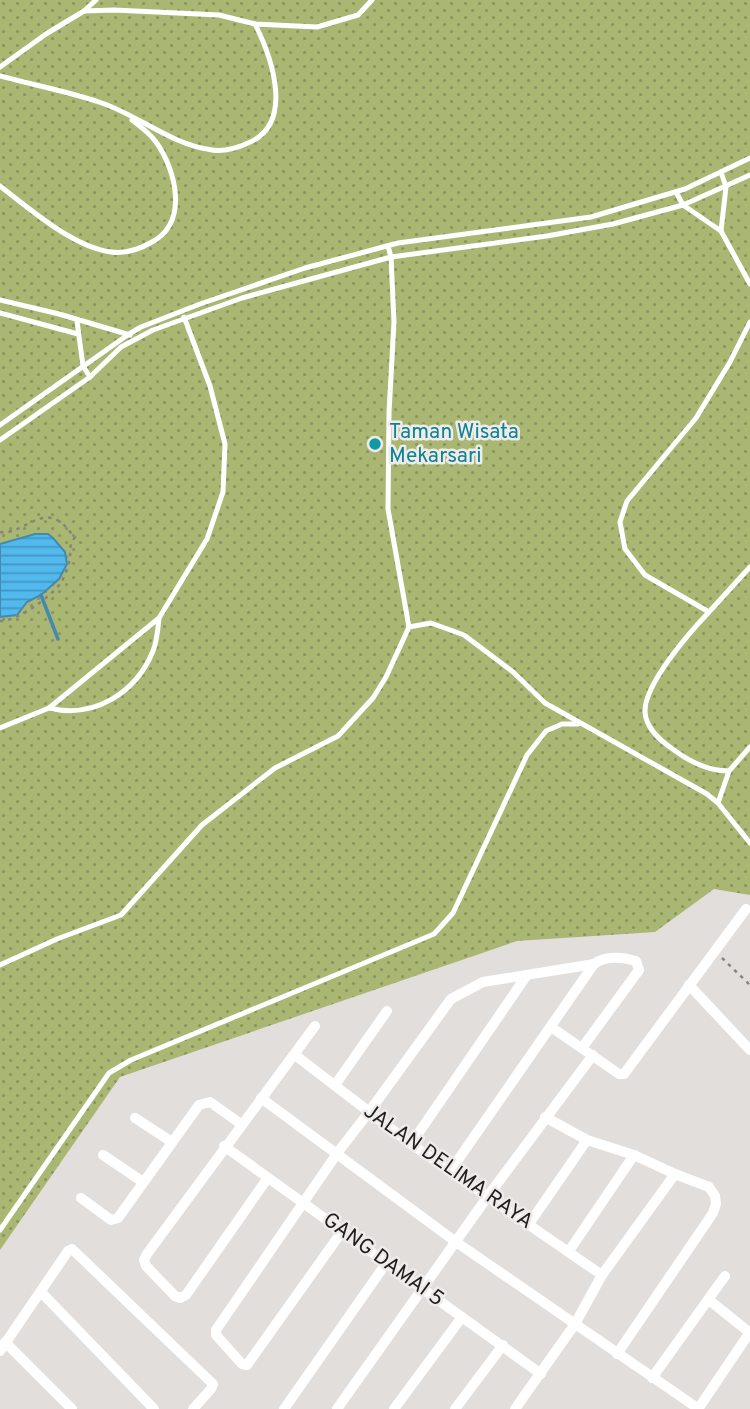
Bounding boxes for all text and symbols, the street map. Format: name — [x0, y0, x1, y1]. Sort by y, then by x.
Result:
place label: Taman Wisata Mekarsari — [389, 419, 519, 470]
marker: Taman Wisata Mekarsari — [367, 436, 383, 452]
street label: JALAN DELIMA RAYA — [358, 1098, 538, 1236]
street label: GANG DAMAI 5 — [317, 1207, 449, 1313]

